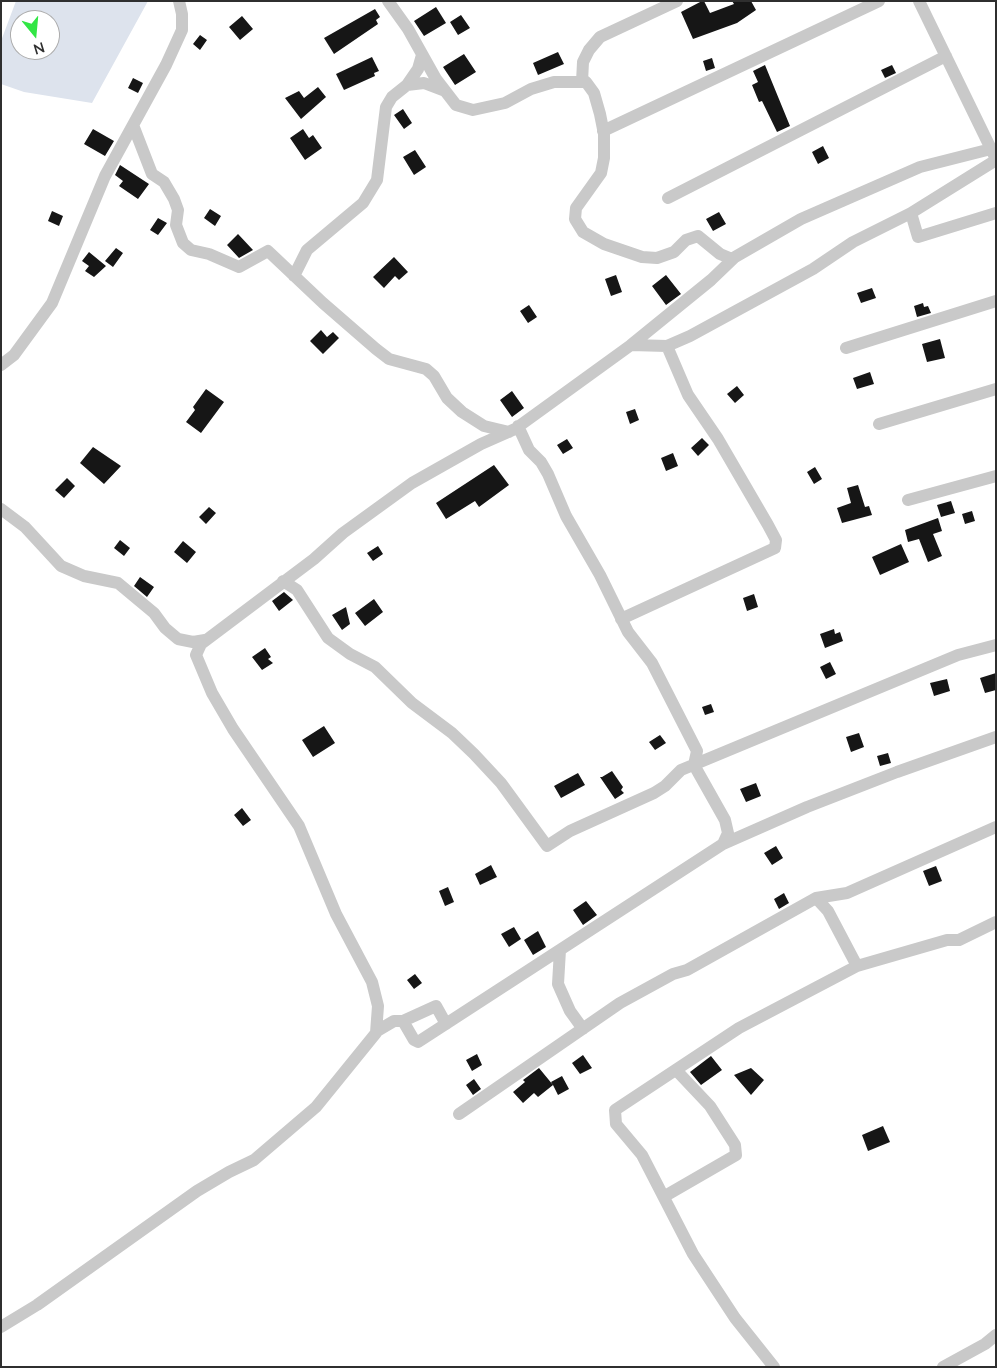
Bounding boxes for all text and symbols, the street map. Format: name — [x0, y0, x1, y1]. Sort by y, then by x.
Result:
north arrow — [10, 10, 60, 60]
text: N — [32, 39, 47, 59]

